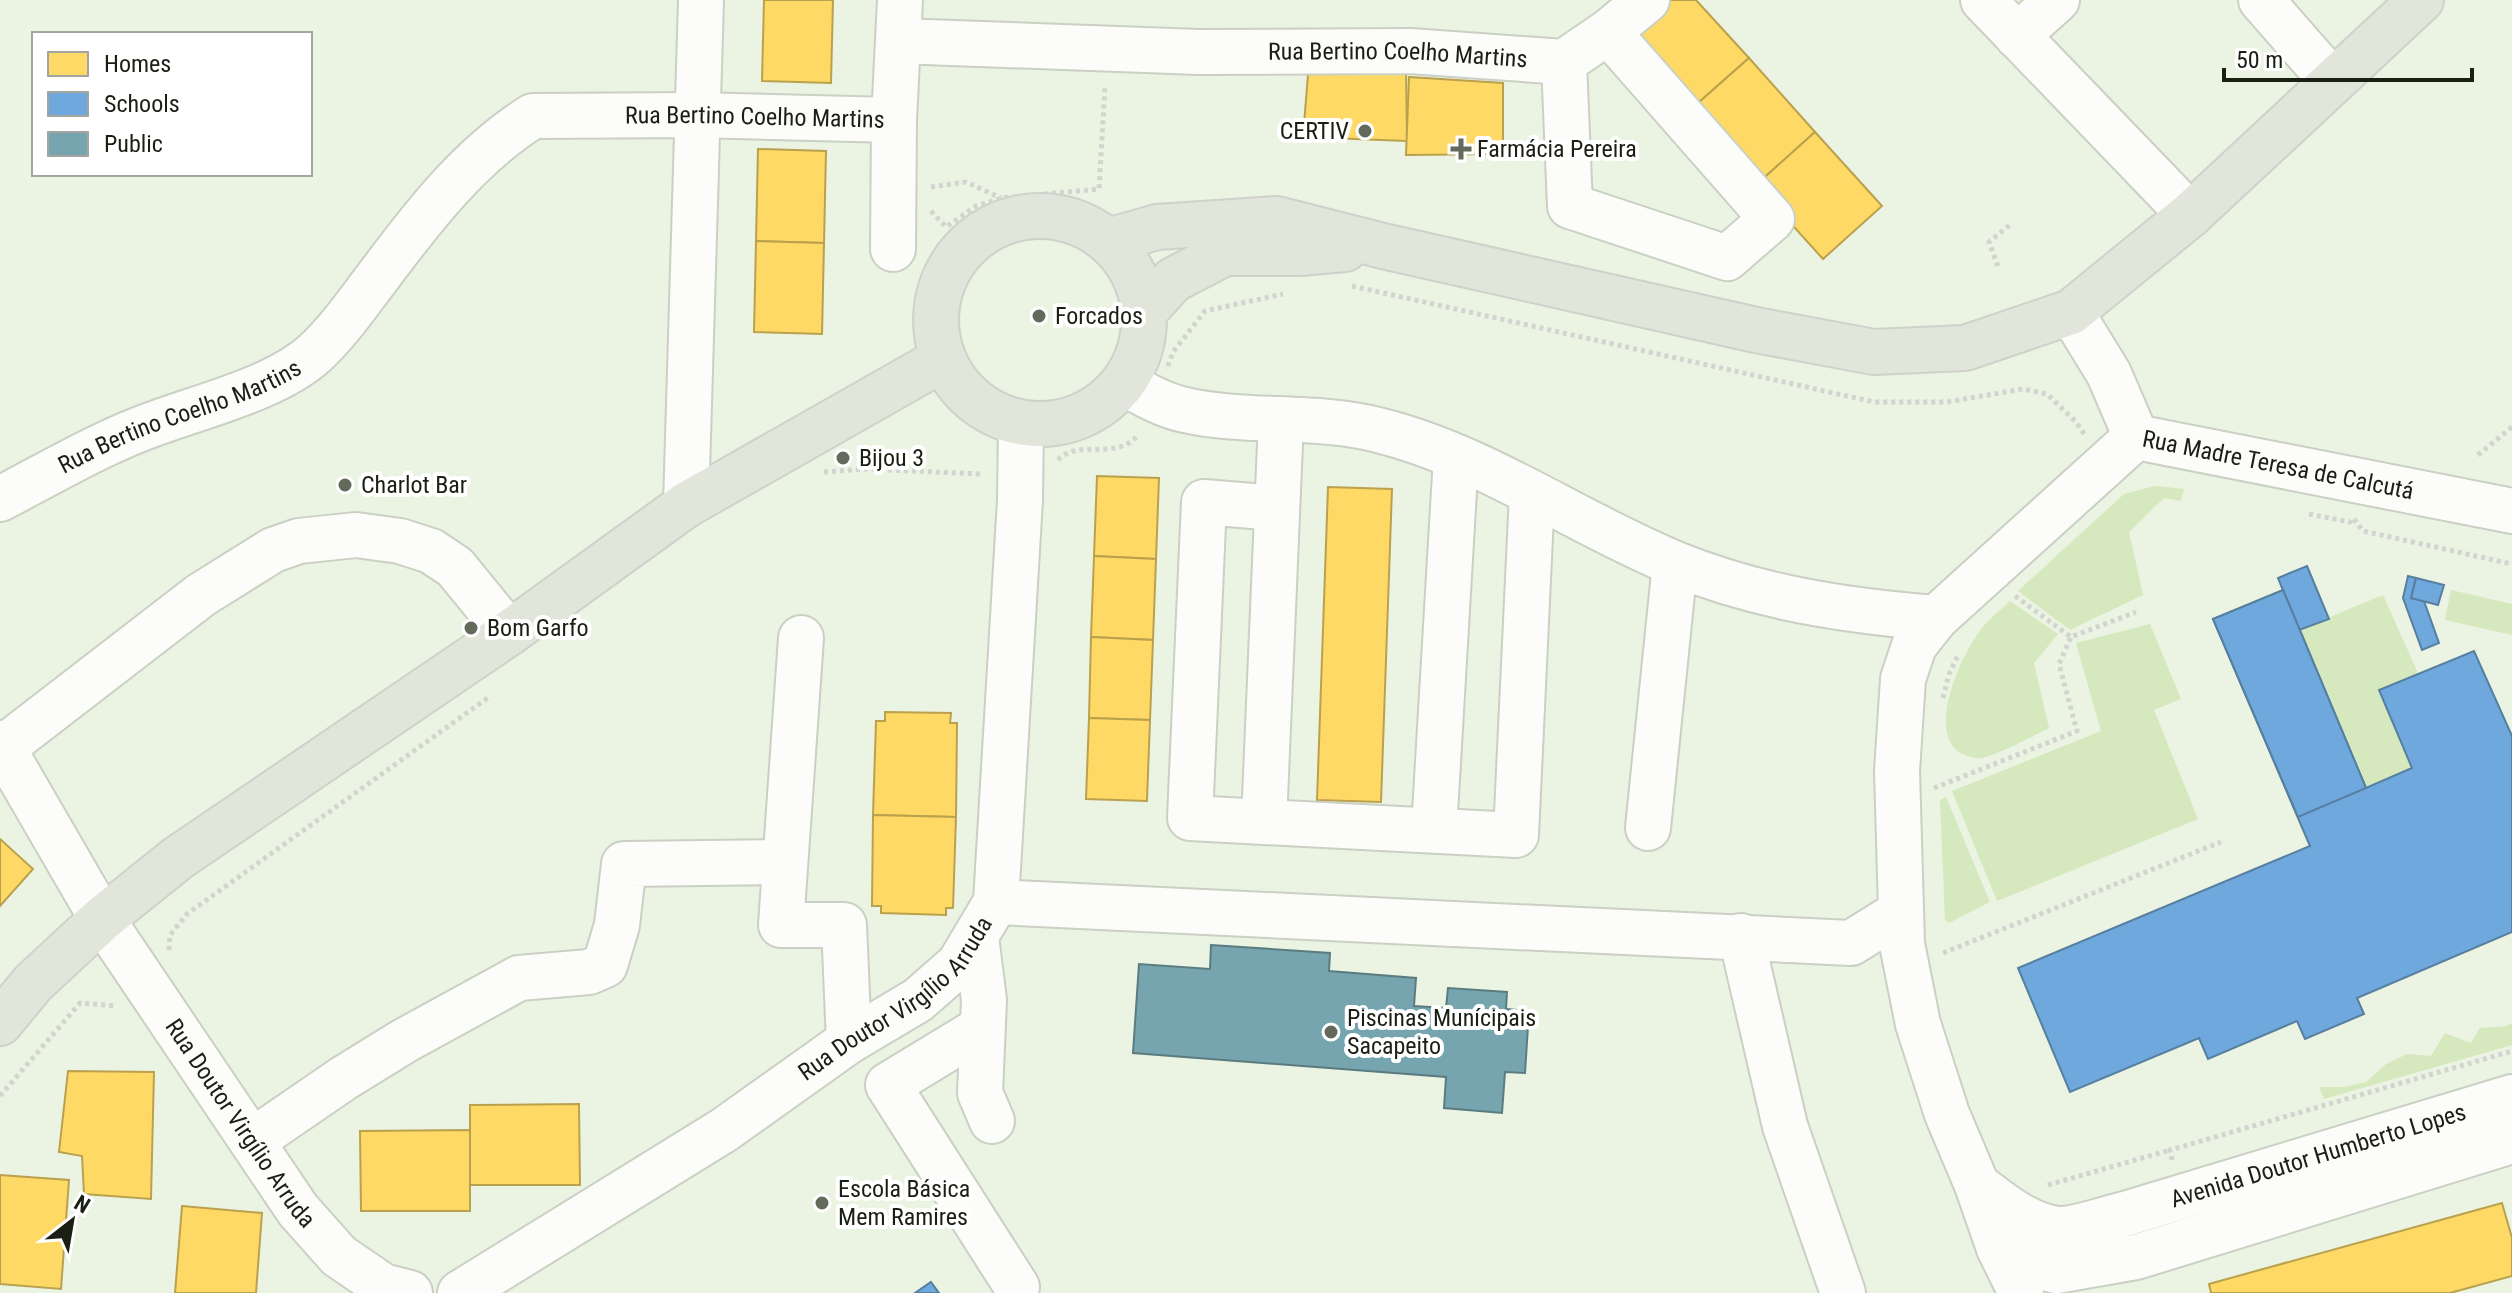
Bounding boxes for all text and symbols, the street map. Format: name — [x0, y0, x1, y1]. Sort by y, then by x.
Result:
legend — [32, 32, 312, 176]
scale bar — [2224, 32, 2472, 82]
street label: Rua Bertino Coelho Martins — [1268, 37, 1528, 73]
text: 50 m — [2236, 46, 2283, 74]
text: Homes — [104, 50, 171, 78]
text: Schools — [104, 90, 180, 118]
street label: Rua Bertino Coelho Martins — [625, 101, 885, 134]
place label: CERTIV — [1280, 117, 1349, 145]
marker: CERTIV — [1356, 122, 1374, 140]
text: Public — [104, 130, 163, 158]
place label: Farmácia Pereira — [1477, 135, 1637, 163]
marker: Farmácia Pereira — [1452, 140, 1470, 158]
place label: Forcados — [1055, 302, 1143, 330]
marker: Forcados — [1030, 307, 1048, 325]
street label: Rua Bertino Coelho Martins — [54, 354, 306, 479]
street label: Rua Madre Teresa de Calcutá — [2140, 425, 2416, 505]
place label: Bijou 3 — [859, 444, 924, 472]
marker: Bijou 3 — [834, 449, 852, 467]
place label: Charlot Bar — [361, 471, 467, 499]
marker: Charlot Bar — [336, 476, 354, 494]
place label: Bom Garfo — [487, 614, 589, 642]
marker: Bom Garfo — [462, 619, 480, 637]
street label: Rua Doutor Virgílio Arruda — [793, 912, 998, 1086]
place label: Piscinas Munícipais Sacapeito — [1347, 1004, 1536, 1060]
street label: Rua Doutor Virgílio Arruda — [159, 1014, 321, 1233]
marker: Piscinas Munícipais Sacapeito — [1322, 1023, 1340, 1041]
street label: Avenida Doutor Humberto Lopes — [2167, 1098, 2469, 1213]
place label: Escola Básica Mem Ramires — [838, 1175, 970, 1231]
north arrow — [32, 1181, 112, 1261]
text: N — [70, 1190, 94, 1218]
marker: Escola Básica Mem Ramires — [813, 1194, 831, 1212]

